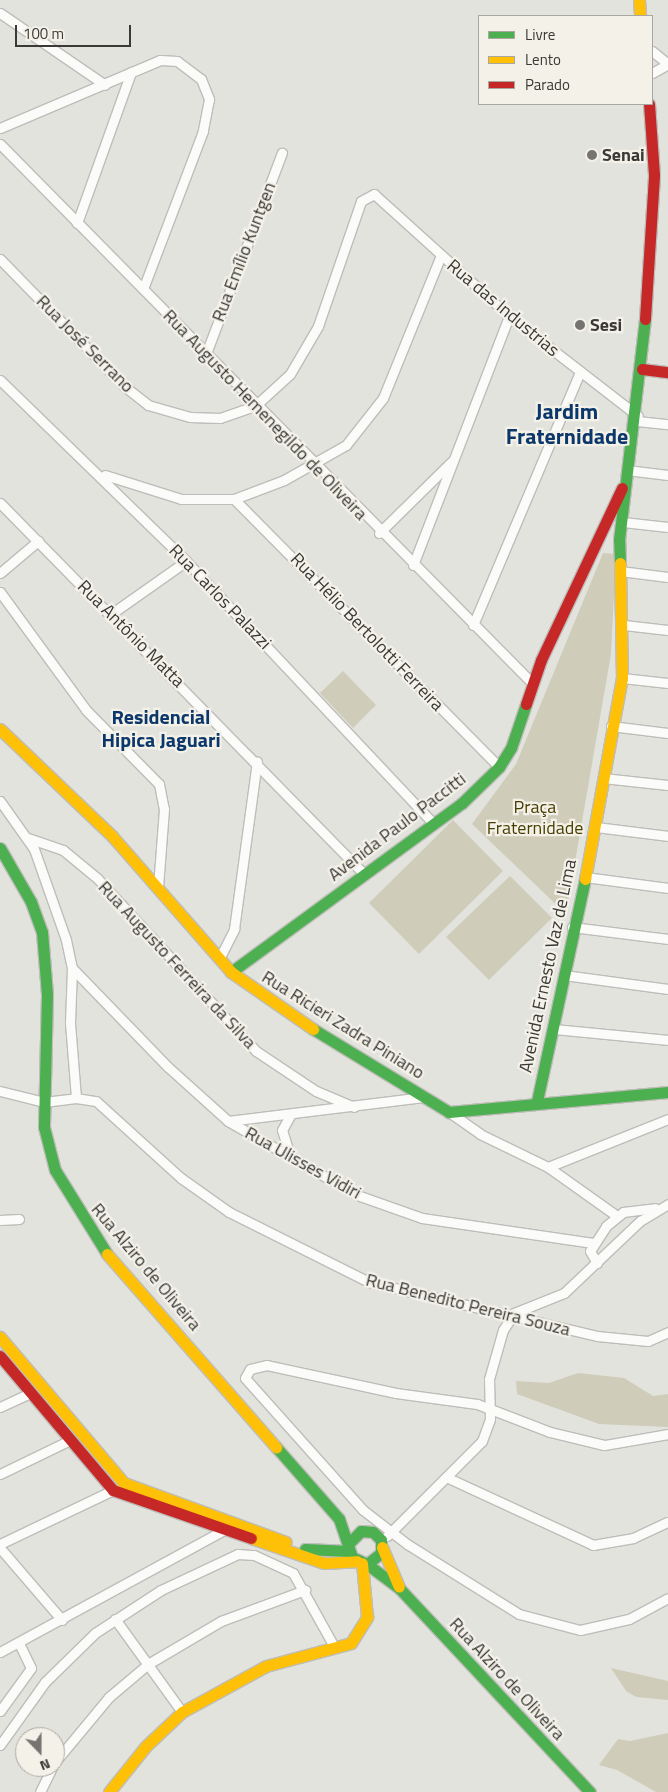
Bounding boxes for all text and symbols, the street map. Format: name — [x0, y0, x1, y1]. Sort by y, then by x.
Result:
scale bar — [18, 15, 134, 47]
legend — [478, 15, 653, 105]
text: 100 m — [23, 22, 64, 45]
text: Livre — [525, 23, 555, 46]
text: Lento — [525, 48, 561, 71]
text: Parado — [525, 73, 570, 96]
place label: Senai — [602, 144, 645, 166]
marker: Senai — [586, 149, 598, 161]
street label: Rua Emílio Kuntgen — [207, 179, 281, 325]
street label: Rua das Industrias — [442, 255, 564, 361]
street label: Rua José Serrano — [32, 291, 138, 397]
street label: Rua Augusto Hemenegildo de Oliveira — [158, 305, 372, 525]
place label: Sesi — [590, 314, 622, 336]
marker: Sesi — [574, 319, 586, 331]
district label: Jardim Fraternidade — [506, 398, 628, 450]
street label: Rua Carlos Palazzi — [164, 540, 276, 654]
street label: Rua Hélio Bertolotti Ferreira — [286, 548, 448, 716]
street label: Rua Antônio Matta — [73, 576, 189, 692]
district label: Residencial Hipica Jaguari — [101, 705, 221, 752]
street label: Avenida Paulo Paccitti — [324, 768, 470, 886]
park label: Praça Fraternidade — [487, 797, 583, 840]
street label: Avenida Ernesto Vaz de Lima — [515, 857, 581, 1075]
street label: Rua Augusto Ferreira da Silva — [94, 877, 260, 1053]
street label: Rua Ricieri Zadra Piniano — [258, 966, 428, 1084]
street label: Rua Ulisses Vidiri — [241, 1122, 365, 1204]
street label: Rua Alziro de Oliveira — [86, 1199, 206, 1335]
street label: Rua Benedito Pereira Souza — [364, 1269, 572, 1341]
street label: Rua Alziro de Oliveira — [445, 1613, 569, 1745]
north arrow — [15, 1727, 65, 1777]
text: N — [37, 1754, 54, 1777]

